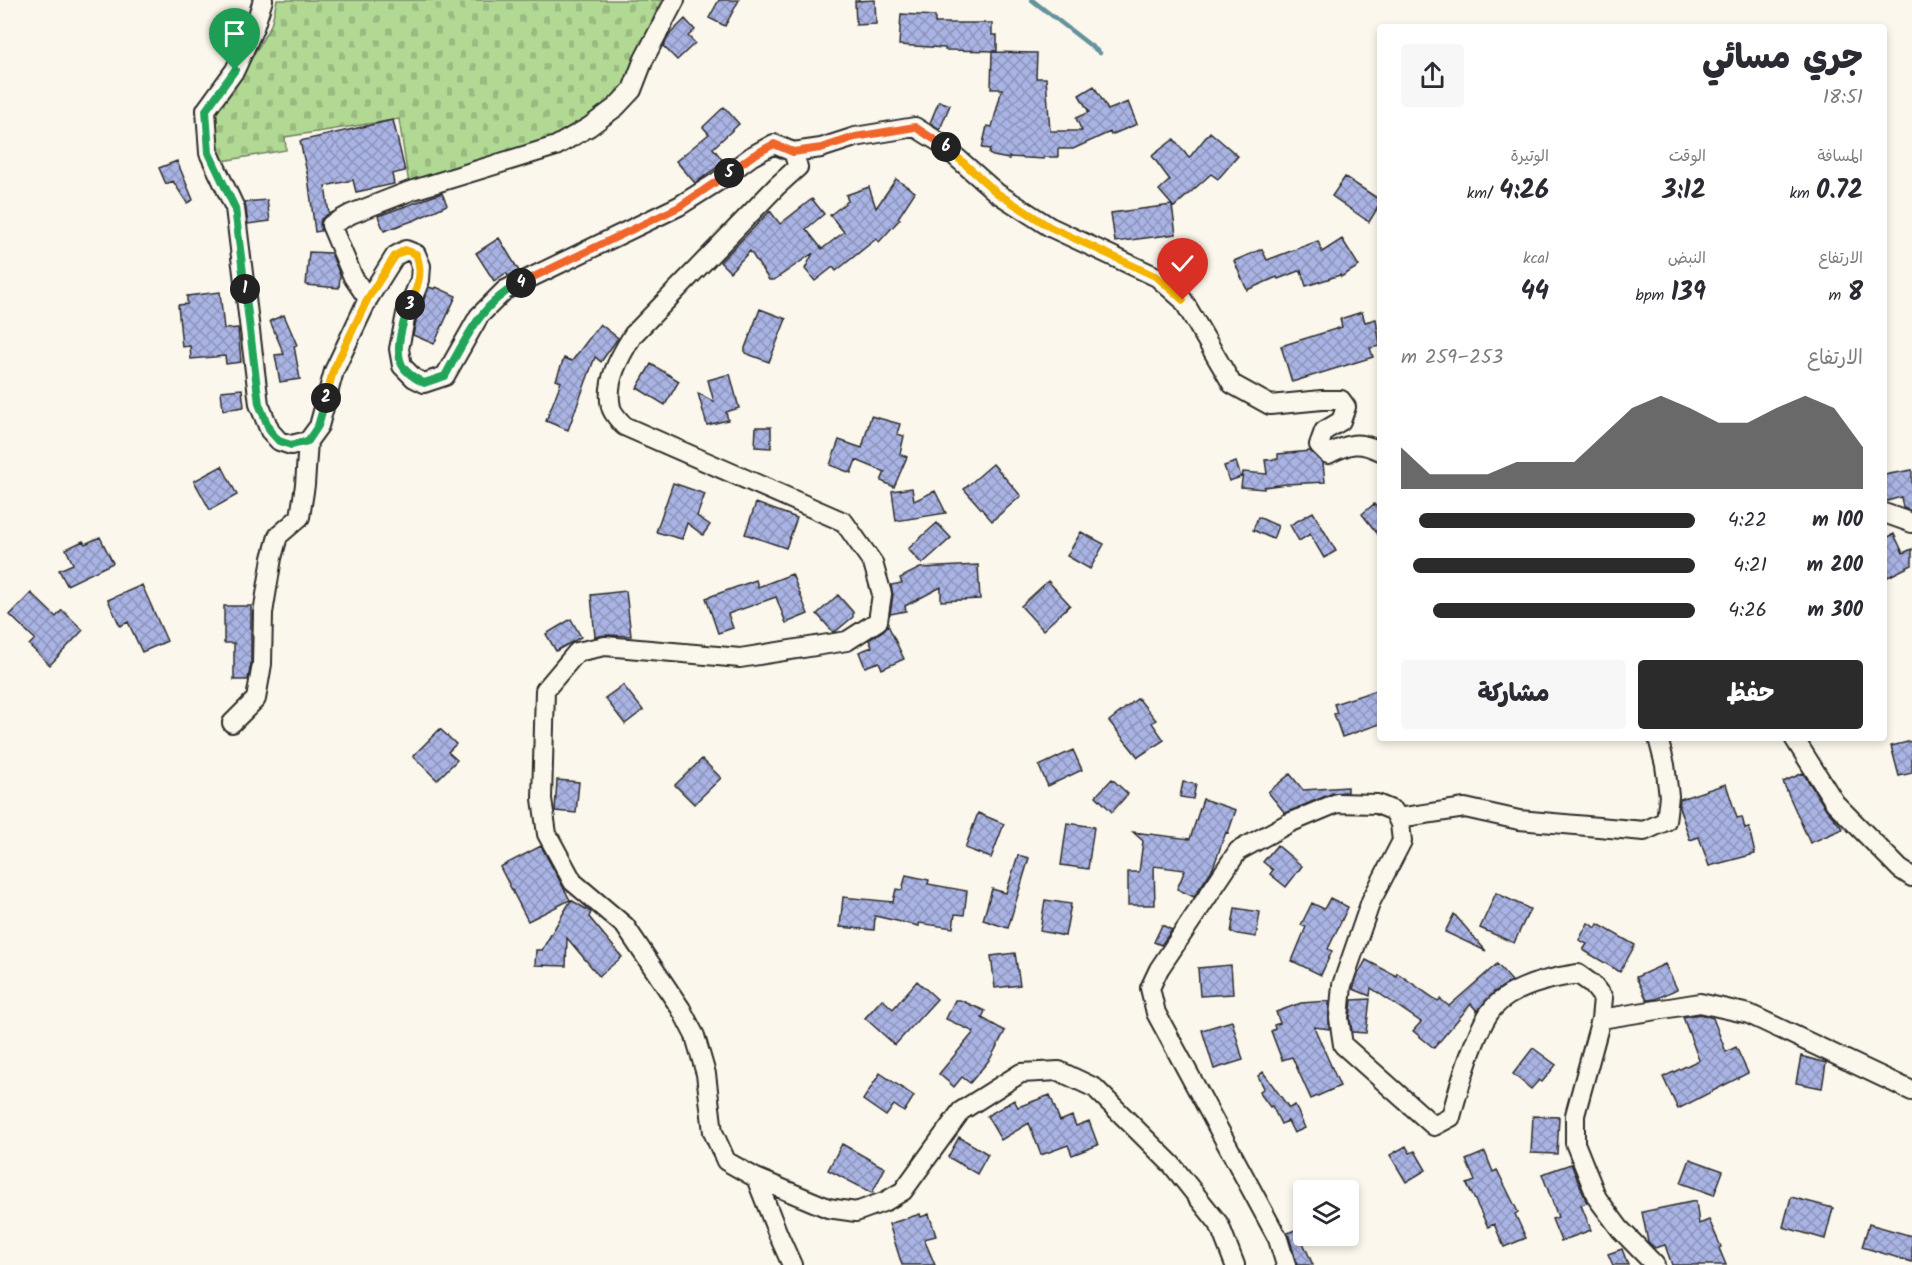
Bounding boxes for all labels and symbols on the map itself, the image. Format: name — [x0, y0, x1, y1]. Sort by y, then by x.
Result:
pin — [209, 8, 260, 70]
pin: 6 — [931, 132, 961, 162]
pin: 5 — [714, 158, 744, 188]
pin — [1157, 238, 1208, 300]
pin: 4 — [506, 268, 536, 298]
pin: 1 — [230, 274, 260, 304]
pin: 3 — [395, 290, 425, 320]
pin: 2 — [311, 383, 341, 413]

